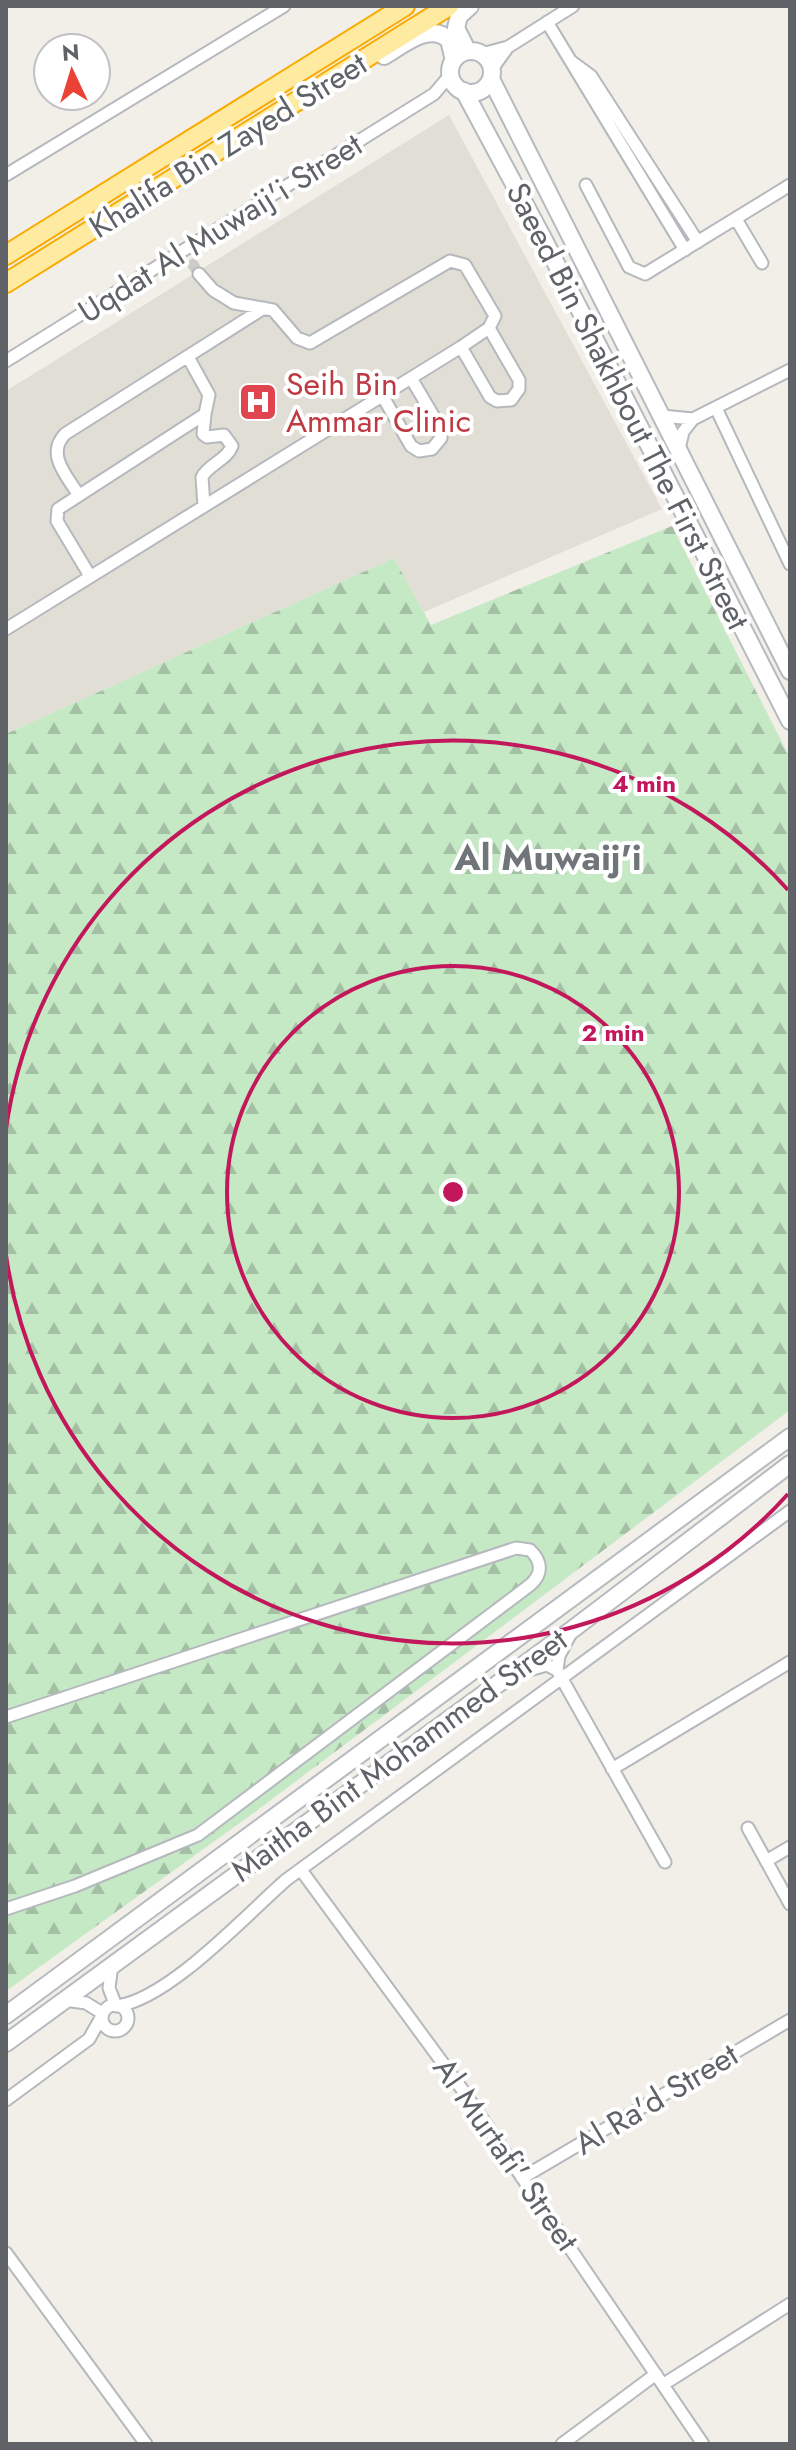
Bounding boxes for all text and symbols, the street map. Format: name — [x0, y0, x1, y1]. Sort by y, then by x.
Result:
north arrow — [32, 32, 112, 112]
text: N — [61, 35, 80, 69]
street label: Khalifa Bin Zayed Street — [80, 41, 376, 249]
street label: Uqdat Al Muwaij'i Street — [69, 122, 371, 334]
street label: Saeed Bin Shakhbout The First Street — [495, 174, 761, 638]
place label: Seih Bin Ammar Clinic — [286, 361, 471, 444]
hospital icon: Seih Bin Ammar Clinic — [237, 381, 279, 423]
text: 4 min — [612, 766, 676, 801]
district label: Al Muwaij'i — [453, 831, 642, 883]
text: 2 min — [581, 1015, 645, 1050]
centre of rings — [439, 1178, 467, 1206]
street label: Maitha Bint Mohammed Street — [221, 1617, 577, 1893]
street label: Al Ra'd Street — [565, 2032, 747, 2166]
street label: Al Murtafi' Street — [422, 2048, 590, 2261]

